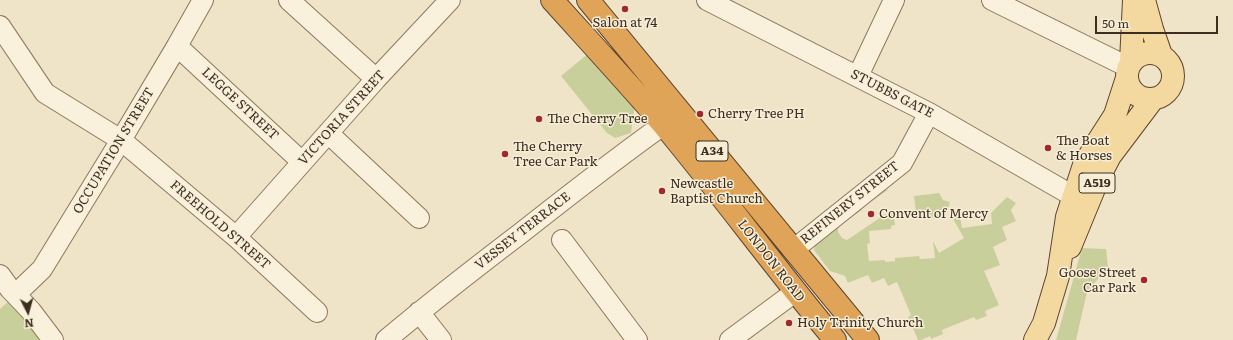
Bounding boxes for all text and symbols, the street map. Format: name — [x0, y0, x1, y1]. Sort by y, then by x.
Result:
marker: Salon at 74 — [620, 4, 630, 14]
scale bar — [1097, 8, 1220, 34]
text: 50 m — [1102, 14, 1129, 32]
place label: Salon at 74 — [593, 15, 657, 31]
street label: LEGGE STREET — [198, 64, 282, 144]
street label: STUBBS GATE — [848, 66, 936, 122]
street label: VICTORIA STREET — [295, 67, 389, 169]
street label: OCCUPATION STREET — [70, 85, 158, 217]
place label: Cherry Tree PH — [708, 106, 805, 122]
marker: Cherry Tree PH — [695, 109, 705, 119]
place label: The Cherry Tree — [547, 111, 648, 127]
marker: The Cherry Tree — [534, 114, 544, 124]
place label: The Boat & Horses — [1056, 133, 1112, 164]
place label: The Cherry Tree Car Park — [513, 139, 597, 170]
road number: A34 — [696, 141, 728, 161]
marker: The Boat & Horses — [1043, 143, 1053, 153]
marker: The Cherry Tree Car Park — [500, 149, 510, 159]
street label: REFINERY STREET — [797, 158, 903, 248]
road number: A519 — [1079, 173, 1115, 193]
place label: Newcastle Baptist Church — [670, 176, 763, 207]
street label: FREEHOLD STREET — [167, 177, 273, 273]
marker: Newcastle Baptist Church — [657, 186, 667, 196]
street label: VESSEY TERRACE — [472, 189, 574, 273]
place label: Convent of Mercy — [879, 206, 988, 222]
marker: Convent of Mercy — [866, 209, 876, 219]
street label: LONDON ROAD — [734, 217, 808, 305]
place label: Goose Street Car Park — [1059, 265, 1136, 296]
marker: Goose Street Car Park — [1139, 275, 1149, 285]
north arrow — [8, 292, 48, 332]
text: N — [24, 315, 35, 332]
place label: Holy Trinity Church — [797, 315, 923, 331]
marker: Holy Trinity Church — [784, 318, 794, 328]

